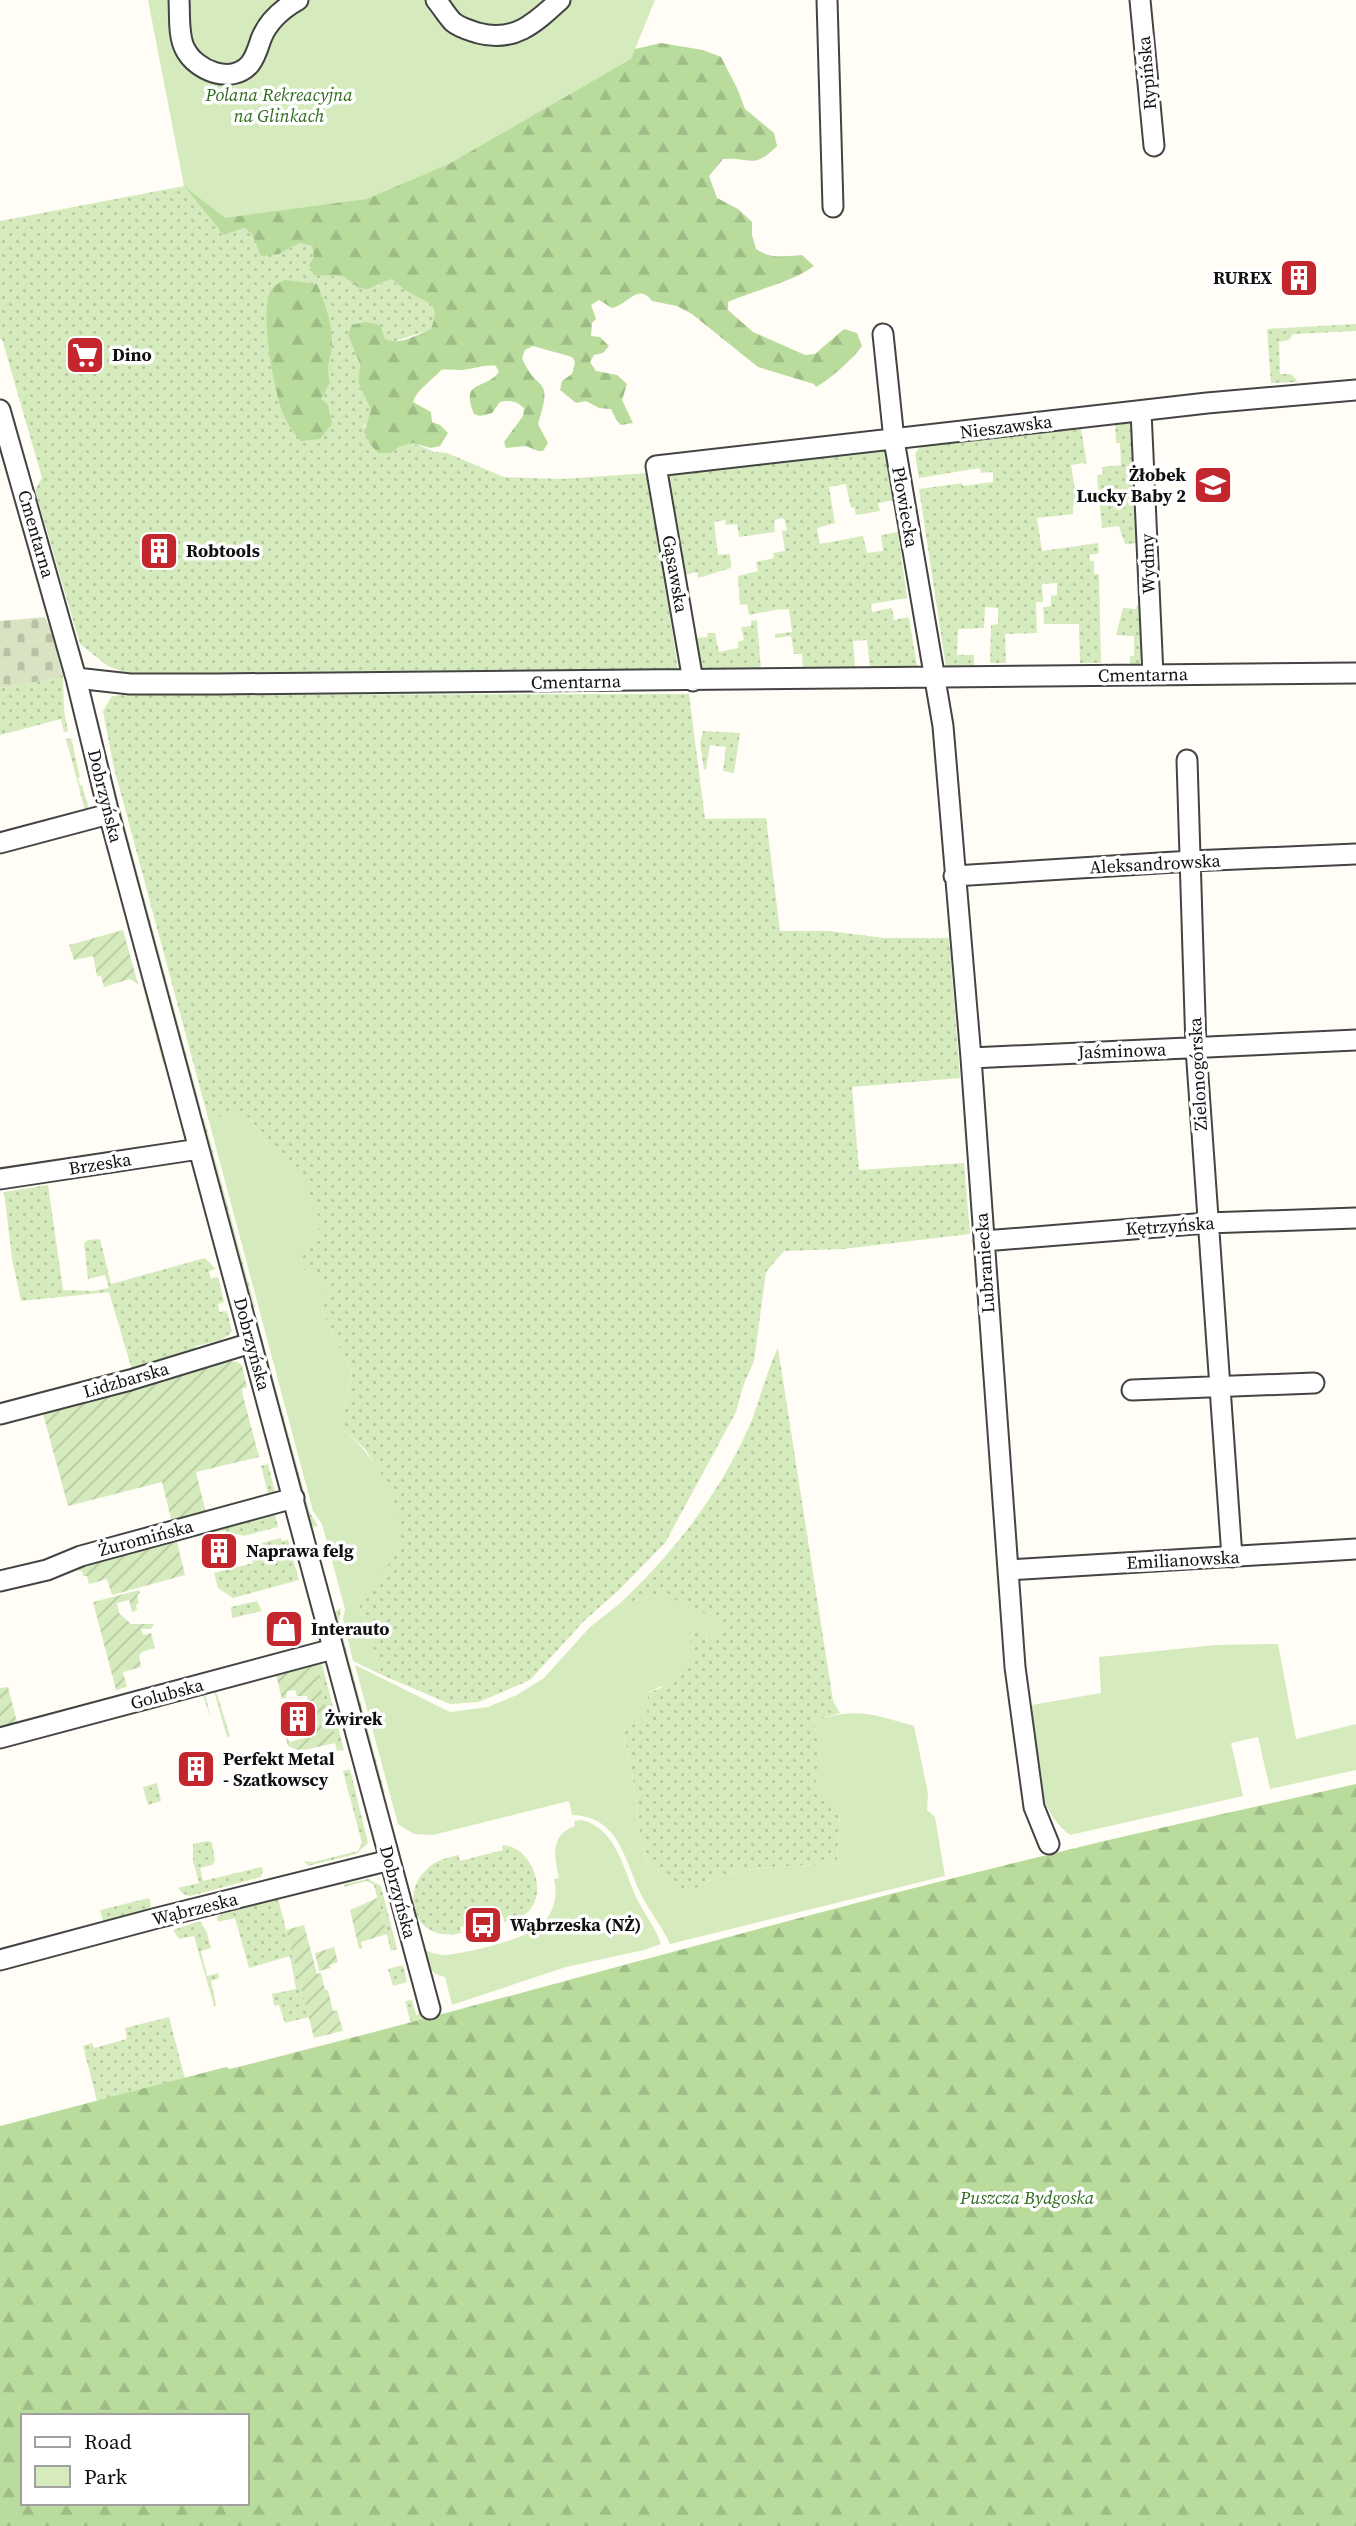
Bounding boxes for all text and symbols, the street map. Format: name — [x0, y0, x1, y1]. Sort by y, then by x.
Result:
street label: Rypińska — [1131, 34, 1162, 111]
park label: Polana Rekreacyjna na Glinkach — [204, 82, 353, 128]
building icon: RUREX — [1278, 257, 1320, 299]
place label: RUREX — [1213, 265, 1272, 290]
supermarket icon: Dino — [64, 334, 106, 376]
place label: Dino — [112, 342, 152, 367]
street label: Nieszawska — [958, 408, 1054, 445]
place label: Żłobek Lucky Baby 2 — [1077, 462, 1186, 508]
street label: Płowiecka — [886, 464, 925, 550]
school or university icon: Żłobek Lucky Baby 2 — [1192, 464, 1234, 506]
street label: Cmentarna — [12, 487, 61, 581]
building icon: Robtools — [138, 530, 180, 572]
street label: Gąsawska — [656, 533, 695, 615]
street label: Wydmy — [1134, 533, 1161, 595]
place label: Robtools — [186, 538, 260, 563]
street label: Cmentarna — [1098, 661, 1189, 688]
street label: Cmentarna — [531, 668, 622, 695]
street label: Dobrzyńska — [82, 747, 129, 846]
street label: Aleksandrowska — [1089, 848, 1222, 879]
street label: Zielonogórska — [1182, 1016, 1213, 1131]
street label: Jaśminowa — [1076, 1036, 1167, 1065]
street label: Brzeska — [67, 1146, 134, 1181]
street label: Kętrzyńska — [1125, 1210, 1216, 1241]
street label: Lubraniecka — [968, 1211, 1000, 1314]
street label: Dobrzyńska — [228, 1295, 277, 1394]
street label: Lidzbarska — [80, 1355, 172, 1404]
street label: Żuromińska — [96, 1513, 197, 1562]
building icon: Naprawa felg — [198, 1530, 240, 1572]
place label: Naprawa felg — [246, 1538, 354, 1563]
street label: Emilianowska — [1126, 1544, 1241, 1575]
shop icon: Interauto — [263, 1608, 305, 1650]
place label: Interauto — [311, 1616, 390, 1641]
street label: Golubska — [128, 1672, 207, 1715]
building icon: Żwirek — [277, 1698, 319, 1740]
place label: Żwirek — [325, 1706, 383, 1731]
place label: Perfekt Metal - Szatkowscy — [223, 1746, 335, 1792]
building icon: Perfekt Metal - Szatkowscy — [175, 1748, 217, 1790]
street label: Dobrzyńska — [374, 1843, 423, 1942]
street label: Wąbrzeska — [150, 1886, 241, 1931]
bus stop icon: Wąbrzeska (NŻ) — [462, 1904, 504, 1946]
place label: Wąbrzeska (NŻ) — [510, 1912, 641, 1937]
park label: Puszcza Bydgoska — [959, 2185, 1095, 2210]
legend — [21, 2414, 248, 2505]
text: Road — [84, 2427, 132, 2456]
text: Park — [84, 2462, 128, 2491]

